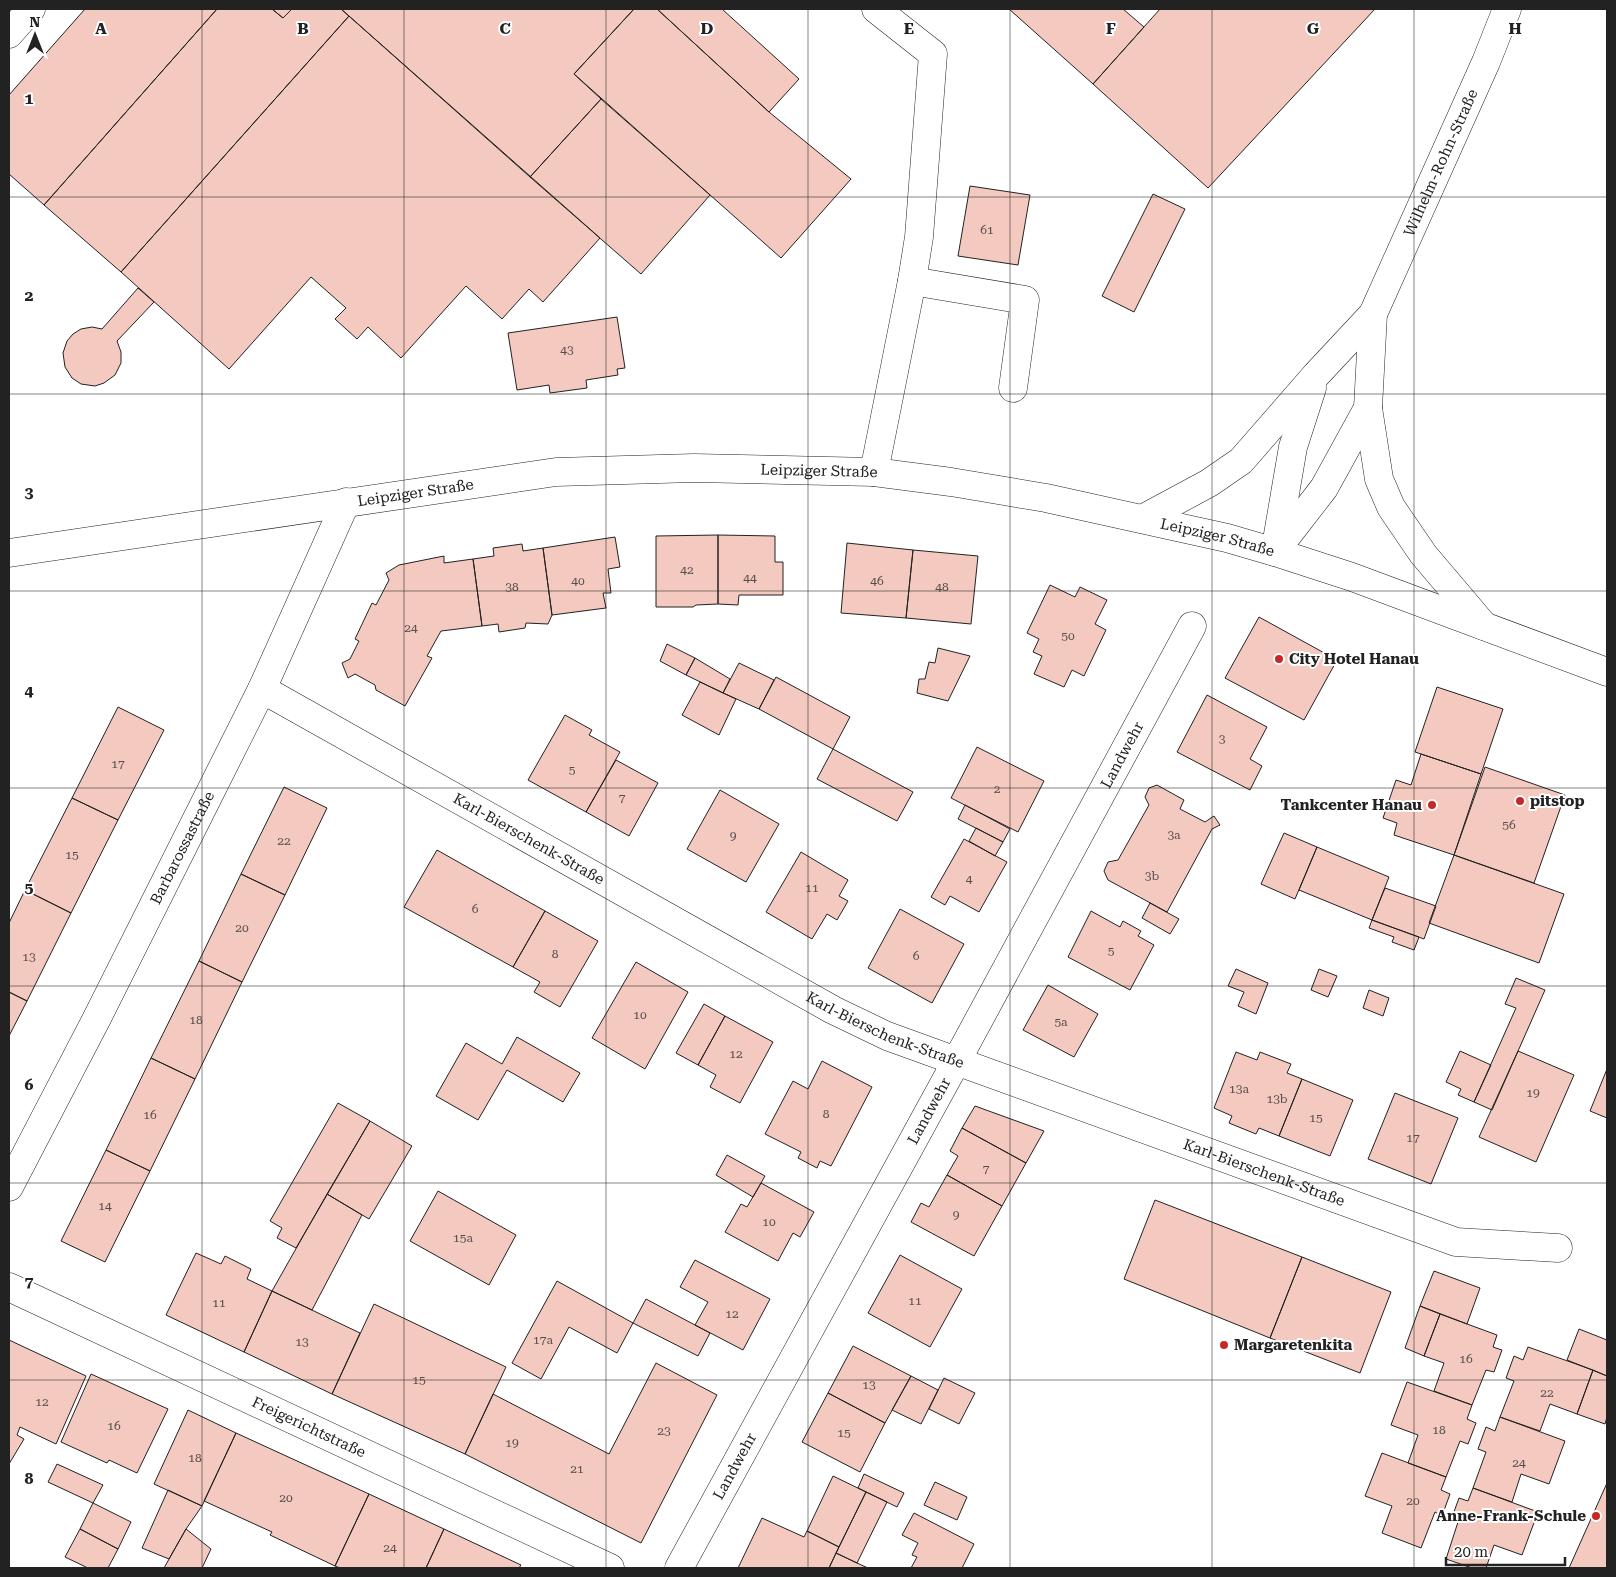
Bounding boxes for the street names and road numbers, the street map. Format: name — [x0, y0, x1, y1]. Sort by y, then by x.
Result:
street label: Wilhelm-Rohn-Straße — [1400, 86, 1482, 239]
street label: Leipziger Straße — [760, 460, 878, 481]
street label: Leipziger Straße — [356, 475, 475, 510]
street label: Leipziger Straße — [1159, 515, 1277, 560]
street label: Landwehr — [1097, 719, 1147, 791]
street label: Barbarossastraße — [147, 788, 218, 907]
street label: Karl-Bierschenk-Straße — [450, 789, 607, 889]
street label: Karl-Bierschenk-Straße — [803, 988, 967, 1072]
street label: Landwehr — [904, 1075, 955, 1147]
street label: Karl-Bierschenk-Straße — [1181, 1135, 1347, 1210]
street label: Freigerichtstraße — [249, 1393, 369, 1462]
street label: Landwehr — [709, 1430, 760, 1503]

